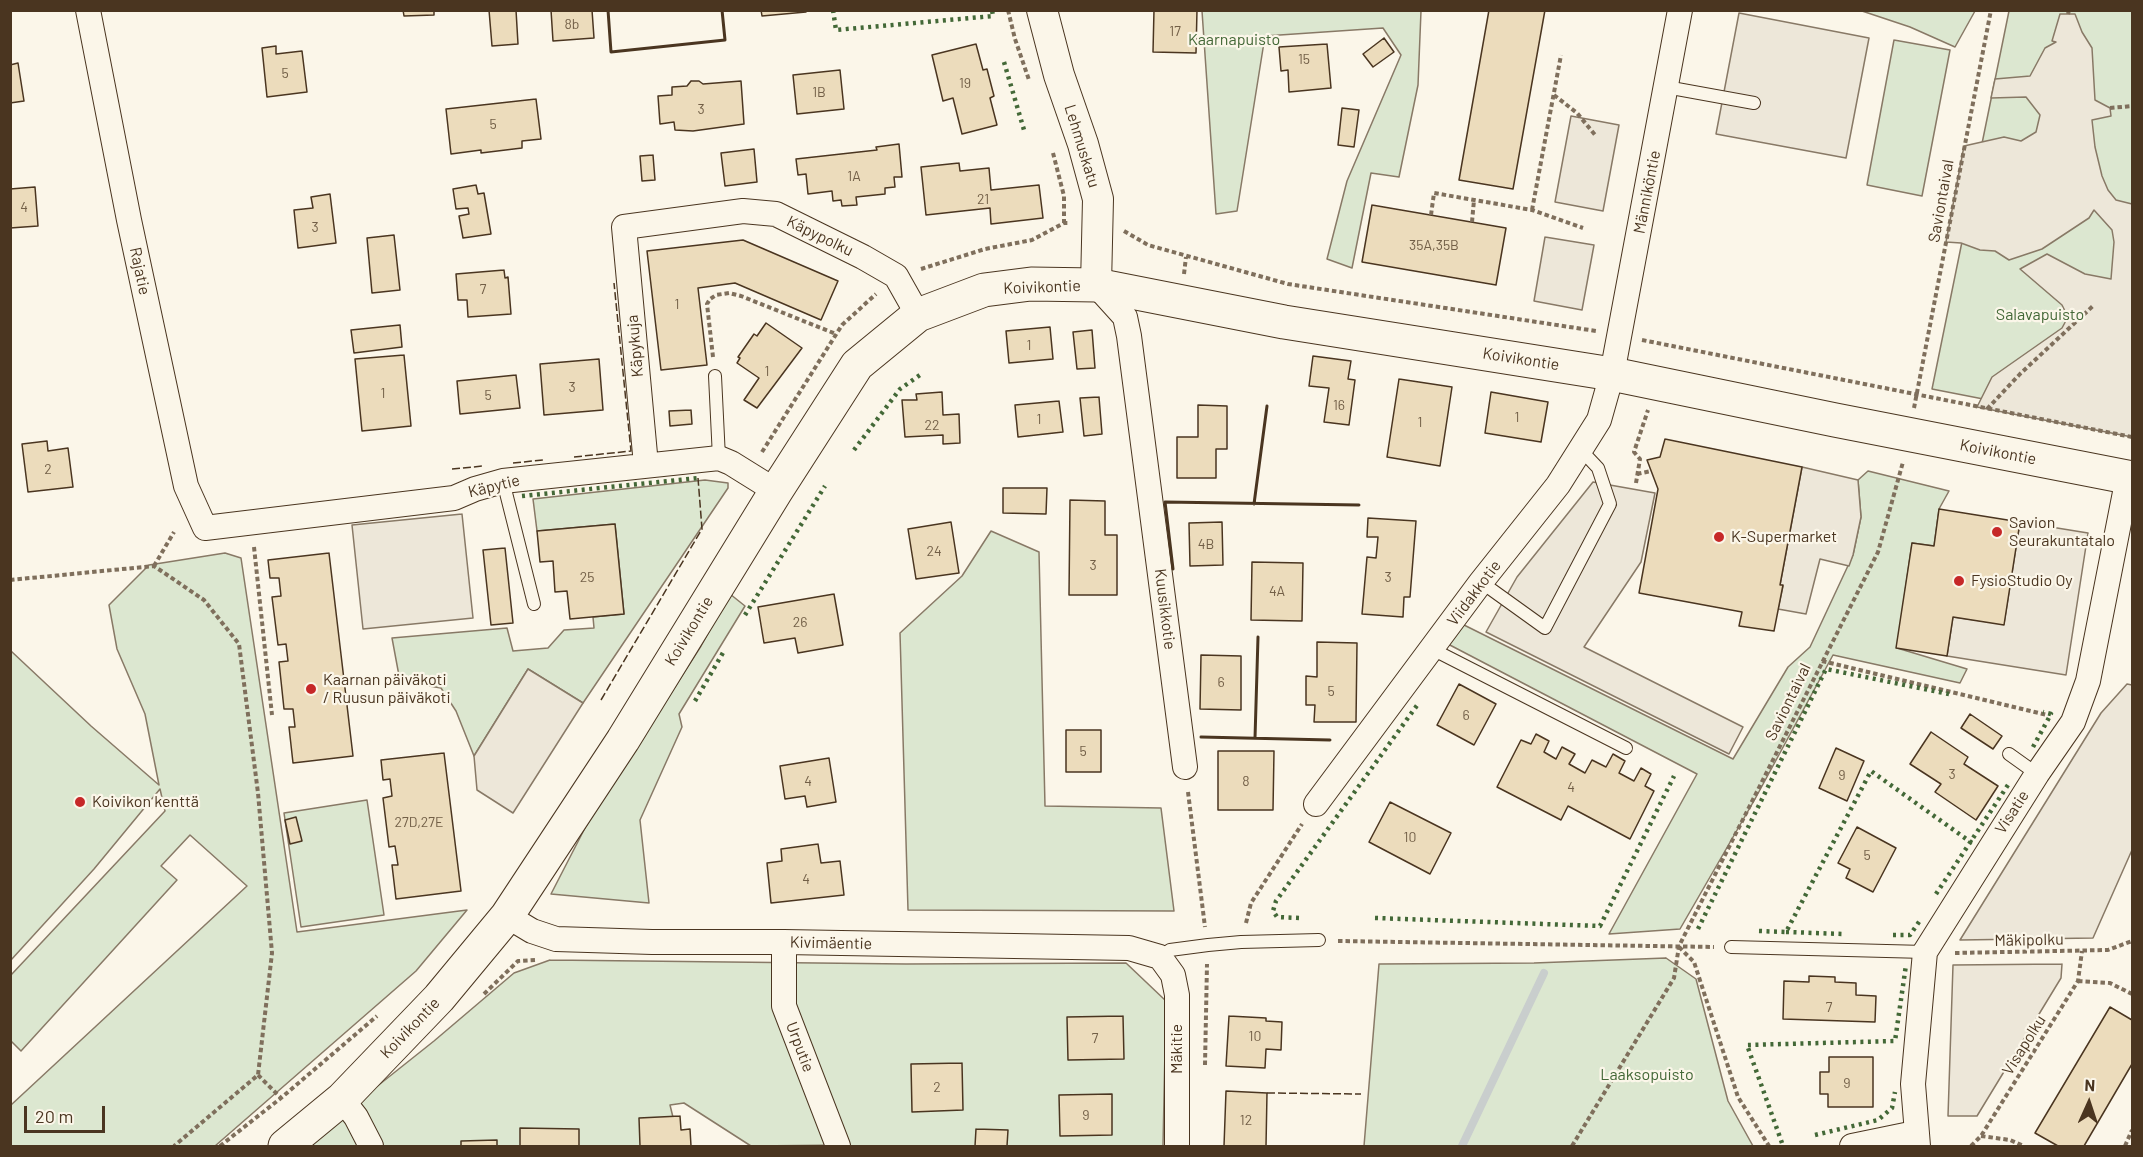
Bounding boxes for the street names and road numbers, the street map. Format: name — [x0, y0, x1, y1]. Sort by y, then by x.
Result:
street label: Lehmuskatu — [1060, 102, 1104, 190]
street label: Männiköntie — [1630, 149, 1664, 235]
street label: Saviontaival — [1924, 158, 1958, 244]
street label: Käpypolku — [784, 212, 856, 260]
street label: Rajatie — [126, 245, 154, 297]
street label: Koivikontie — [1003, 276, 1081, 298]
street label: Käpykuja — [623, 314, 647, 378]
street label: Koivikontie — [1481, 343, 1561, 375]
street label: Koivikontie — [1958, 435, 2038, 469]
street label: Käpytie — [466, 470, 522, 502]
street label: Viidakkotie — [1443, 556, 1505, 630]
street label: Kuusikkotie — [1151, 567, 1179, 651]
street label: Koivikontie — [661, 593, 717, 669]
street label: Saviontaival — [1761, 660, 1815, 744]
street label: Visatie — [1991, 787, 2033, 837]
street label: Mäkipolku — [1994, 930, 2064, 950]
street label: Kivimäentie — [790, 933, 872, 953]
street label: Koivikontie — [376, 993, 444, 1063]
street label: Visapolku — [1998, 1011, 2050, 1079]
street label: Urputie — [782, 1019, 818, 1075]
street label: Mäkitie — [1167, 1024, 1187, 1074]

